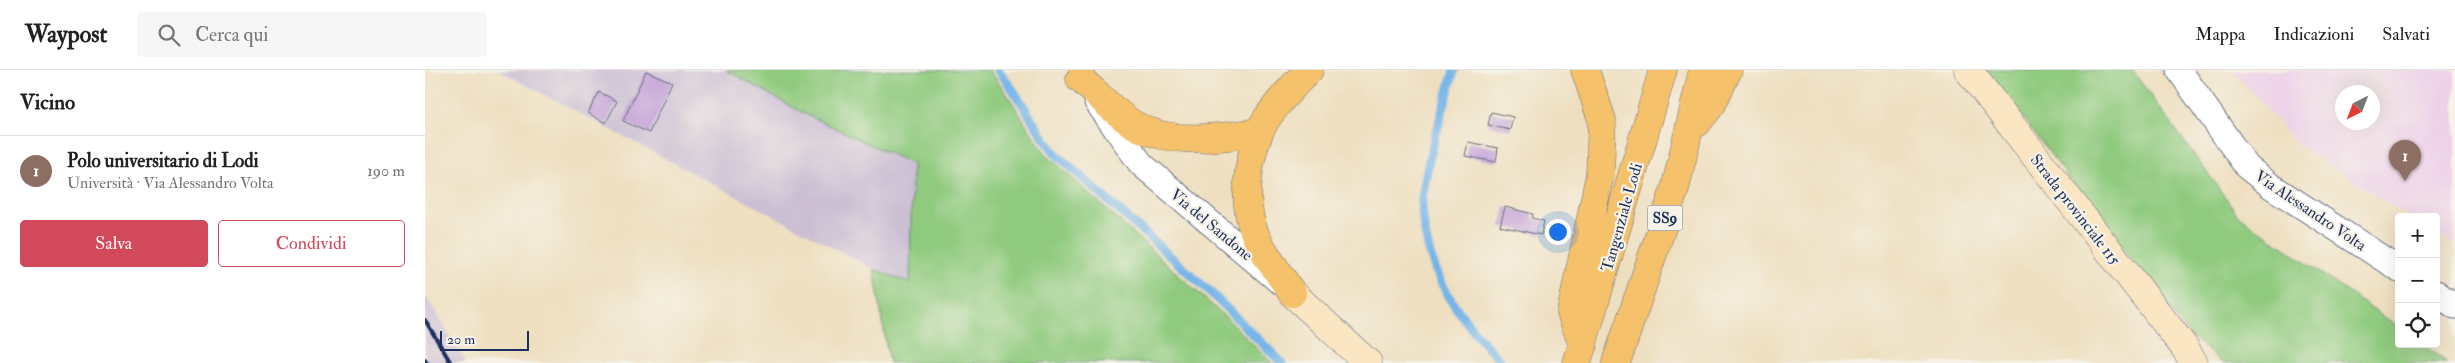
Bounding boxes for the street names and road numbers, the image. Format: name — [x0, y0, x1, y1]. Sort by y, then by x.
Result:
street label: Strada provinciale 115 — [2025, 150, 2125, 270]
street label: Tangenziale Lodi — [1597, 161, 1647, 274]
street label: Via Alessandro Volta — [2251, 166, 2370, 256]
street label: Via del Sandone — [1166, 184, 1257, 265]
road number: SS9 — [1647, 206, 1683, 230]

